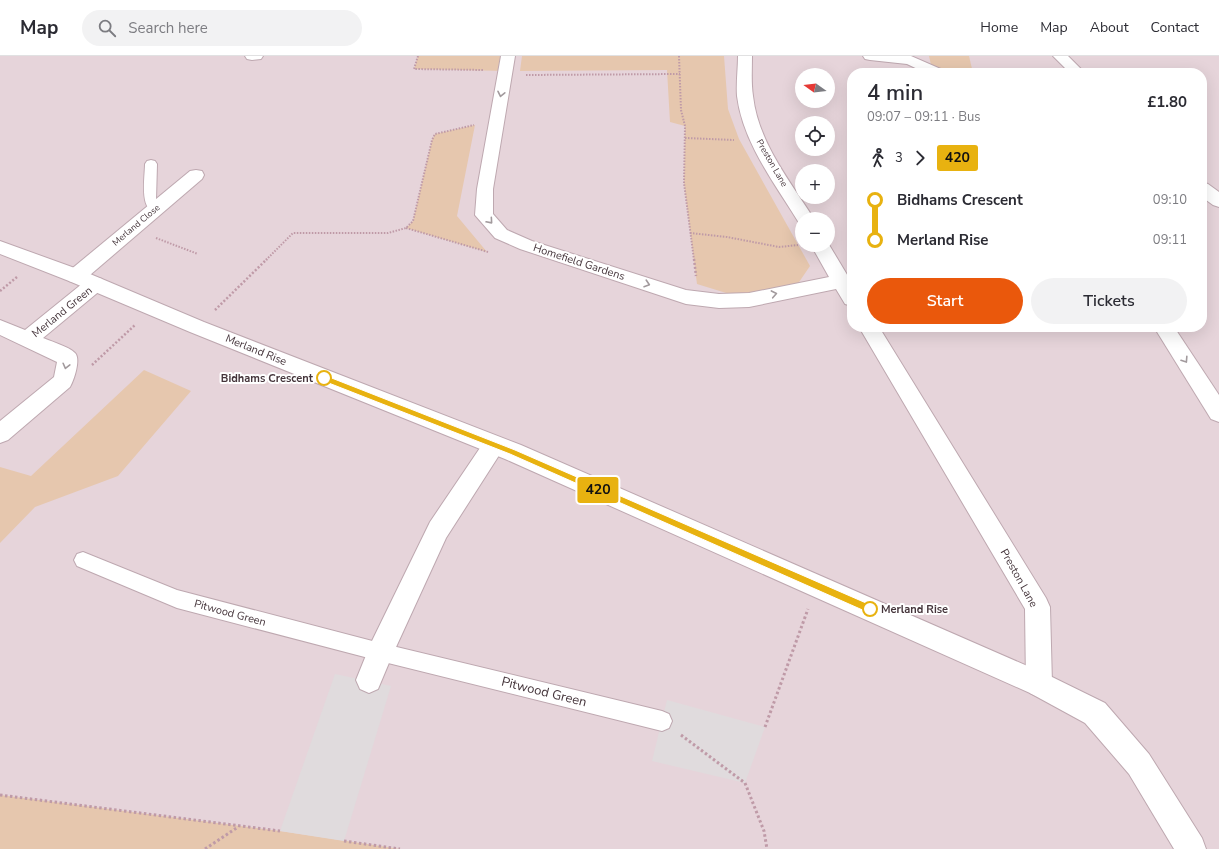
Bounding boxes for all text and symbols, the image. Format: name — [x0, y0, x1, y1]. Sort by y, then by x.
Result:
search box — [82, 10, 362, 46]
text: Map — [20, 15, 58, 41]
icon: search — [96, 17, 118, 39]
text: Search here — [128, 18, 208, 38]
text: Home — [980, 18, 1018, 37]
text: Map — [1040, 18, 1068, 37]
text: About — [1090, 18, 1129, 37]
text: Contact — [1151, 18, 1199, 37]
north arrow — [795, 68, 835, 108]
map controls — [795, 68, 835, 252]
text: 4 min — [867, 78, 923, 108]
one-way arrow — [498, 91, 506, 98]
text: £1.80 — [1147, 92, 1187, 112]
text: 09:07 – 09:11 · Bus — [867, 108, 981, 126]
button: locate — [795, 116, 835, 156]
street label: Preston Lane — [754, 137, 791, 189]
icon: walk — [867, 147, 889, 169]
icon: forward — [909, 147, 931, 169]
text: 420 — [945, 148, 970, 167]
text: 3 — [895, 149, 903, 167]
button: + — [795, 164, 835, 204]
text: Bidhams Crescent — [897, 190, 1023, 210]
text: 09:10 — [1153, 191, 1187, 209]
street label: Merland Close — [110, 201, 162, 248]
button: − — [795, 212, 835, 252]
one-way arrow — [485, 216, 492, 224]
text: Merland Rise — [897, 230, 988, 250]
text: 09:11 — [1153, 231, 1187, 249]
street label: Homefield Gardens — [531, 240, 627, 284]
button: Start — [867, 278, 1023, 324]
button: Tickets — [1031, 278, 1187, 324]
one-way arrow — [644, 280, 651, 288]
street label: Merland Green — [29, 283, 95, 341]
one-way arrow — [771, 291, 778, 299]
street label: Merland Rise — [223, 331, 289, 369]
one-way arrow — [1180, 356, 1188, 363]
one-way arrow — [62, 363, 71, 370]
marker: Bidhams Crescent — [316, 370, 332, 386]
place label: Bidhams Crescent — [221, 371, 314, 386]
line badge: 420 — [575, 477, 621, 503]
text: 420 — [585, 480, 611, 499]
street label: Preston Lane — [997, 546, 1041, 610]
street label: Pitwood Green — [192, 596, 268, 630]
marker: Merland Rise — [862, 601, 878, 617]
place label: Merland Rise — [881, 602, 948, 617]
street label: Pitwood Green — [499, 673, 589, 711]

